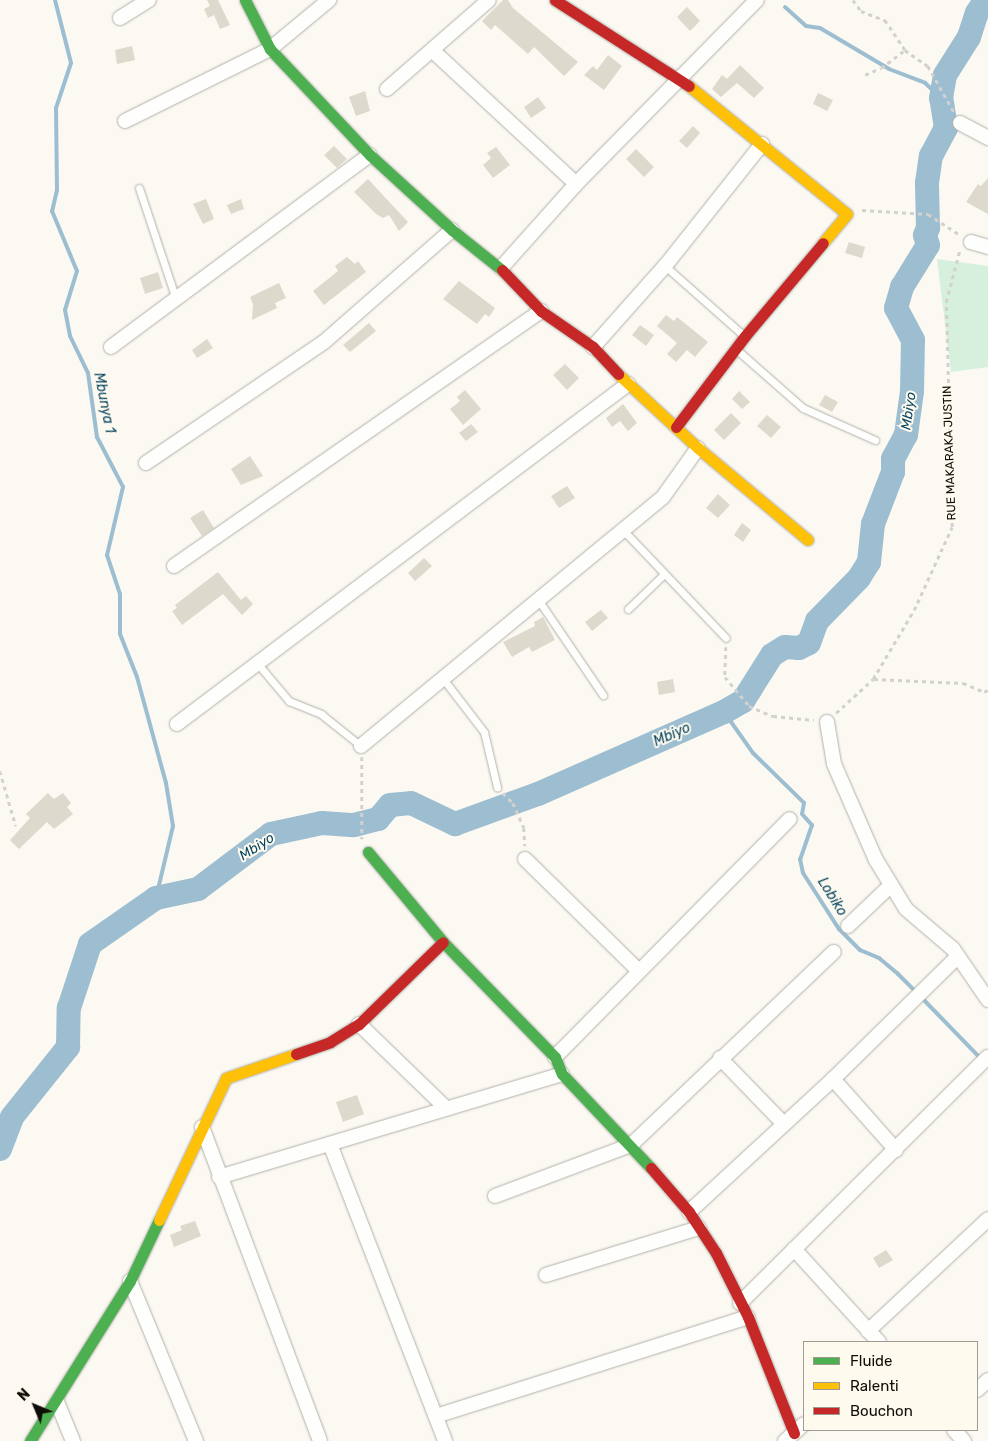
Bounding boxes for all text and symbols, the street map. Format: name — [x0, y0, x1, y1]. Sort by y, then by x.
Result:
water label: Mbunya 1 — [90, 371, 118, 435]
street label: RUE MAKARAKA JUSTIN — [940, 385, 960, 521]
water label: Mbiyo — [898, 391, 920, 431]
water label: Mbiyo — [651, 720, 693, 750]
water label: Mbiyo — [236, 829, 278, 865]
water label: Lobiko — [814, 875, 850, 919]
legend — [803, 1341, 978, 1431]
text: Fluide — [850, 1352, 892, 1370]
text: Ralenti — [850, 1377, 899, 1395]
north arrow — [10, 1381, 60, 1431]
text: N — [14, 1385, 34, 1405]
text: Bouchon — [850, 1402, 913, 1420]

